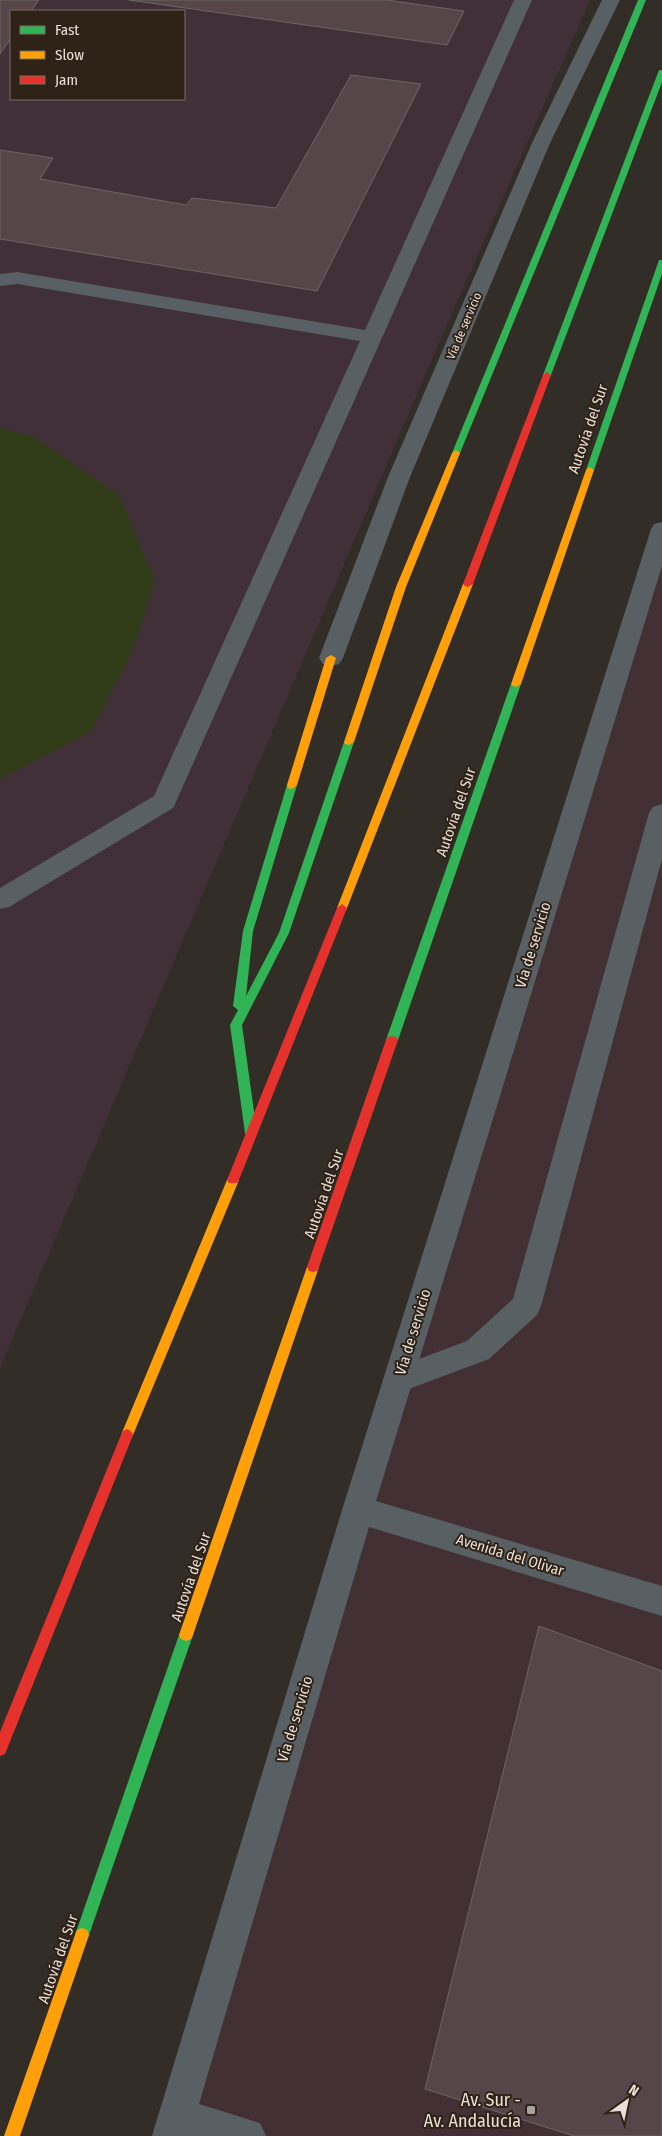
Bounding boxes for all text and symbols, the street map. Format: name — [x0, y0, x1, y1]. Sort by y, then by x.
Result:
legend — [10, 10, 185, 100]
text: Fast — [55, 21, 79, 39]
text: Slow — [55, 46, 84, 64]
text: Jam — [55, 71, 78, 89]
street label: Vía de servicio — [444, 290, 484, 362]
street label: Autovía del Sur — [564, 381, 612, 476]
street label: Autovía del Sur — [432, 764, 480, 859]
street label: Vía de servicio — [511, 900, 555, 990]
street label: Autovía del Sur — [300, 1146, 348, 1241]
street label: Vía de servicio — [391, 1287, 435, 1377]
street label: Autovía del Sur — [167, 1529, 215, 1624]
street label: Avenida del Olivar — [454, 1530, 567, 1580]
street label: Vía de servicio — [273, 1674, 317, 1764]
street label: Autovía del Sur — [34, 1911, 82, 2006]
north arrow — [602, 2076, 652, 2126]
text: N — [626, 2081, 642, 2100]
place label: Av. Sur - Av. Andalucía — [424, 2089, 521, 2132]
marker: Av. Sur - Av. Andalucía — [525, 2104, 537, 2116]

